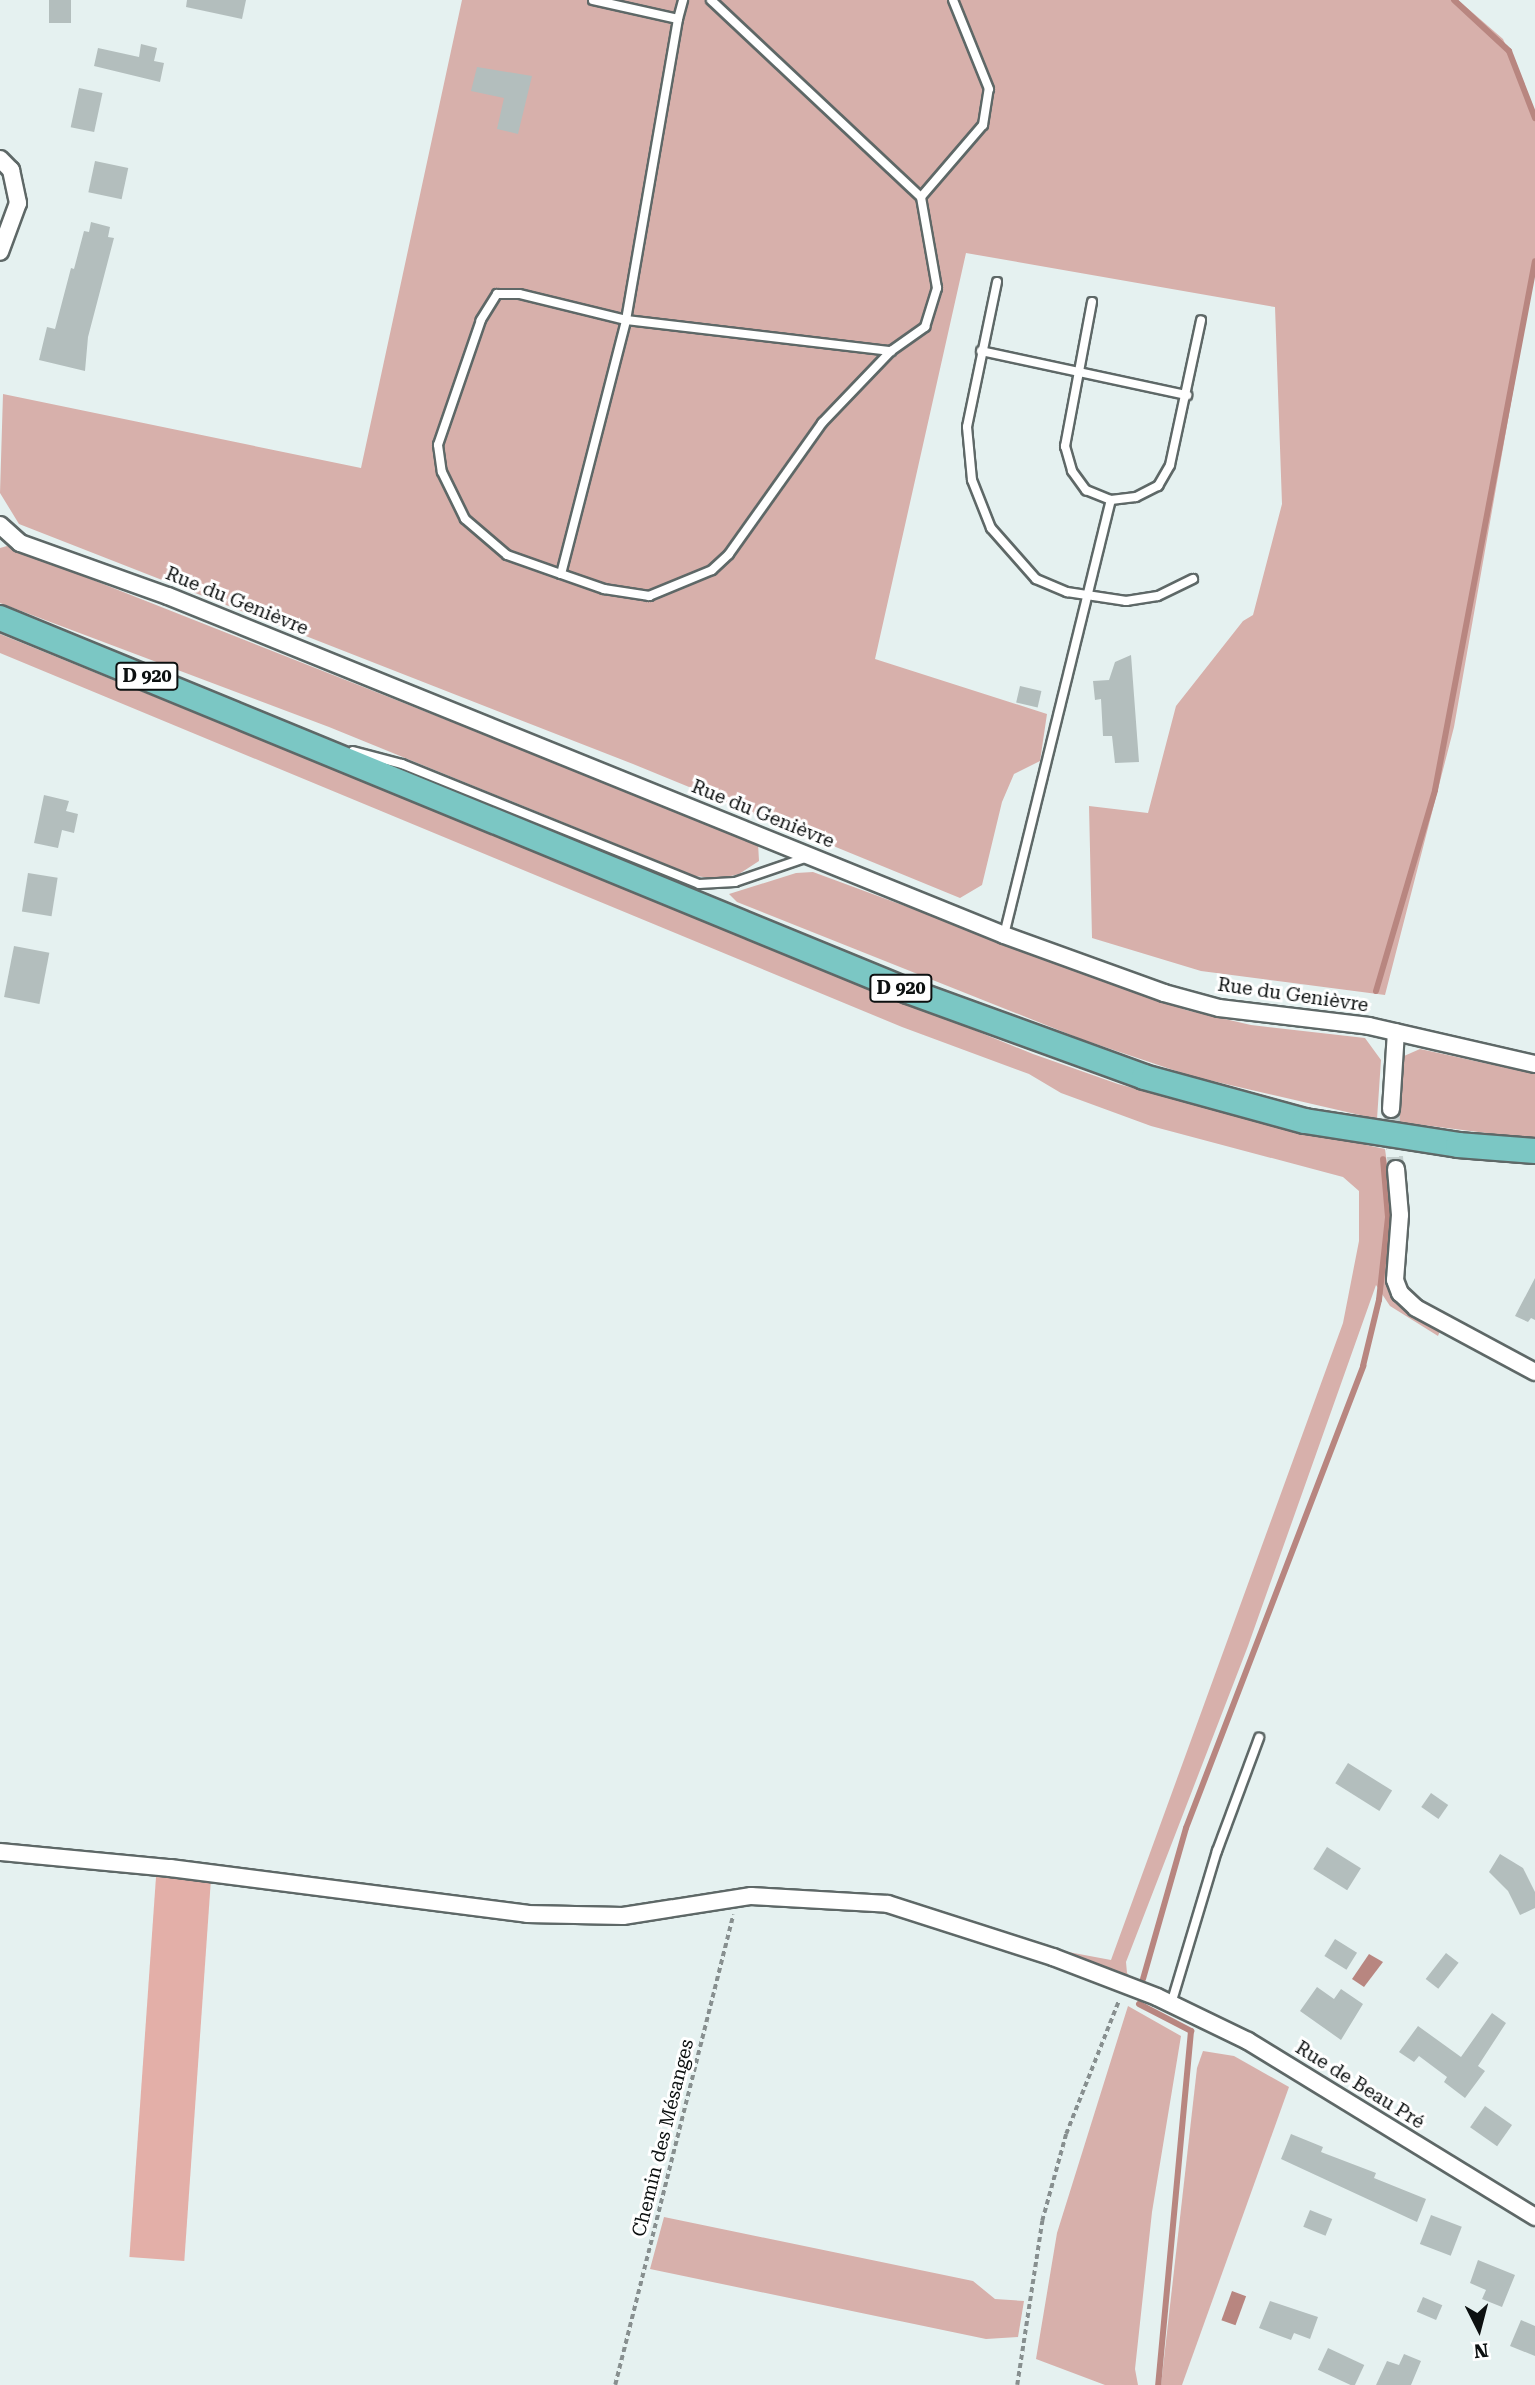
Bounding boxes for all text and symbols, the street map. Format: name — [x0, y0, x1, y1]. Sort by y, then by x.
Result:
street label: Rue du Genièvre — [162, 562, 312, 640]
road number: D 920 — [114, 662, 180, 690]
street label: Rue du Genièvre — [688, 775, 838, 853]
road number: D 920 — [868, 973, 934, 1002]
street label: Rue du Genièvre — [1216, 973, 1370, 1017]
street label: Rue de Beau Pré — [1291, 2036, 1429, 2134]
street label: Chemin des Mésanges — [627, 2037, 699, 2239]
north arrow — [1444, 2294, 1514, 2364]
text: N — [1473, 2338, 1490, 2363]

